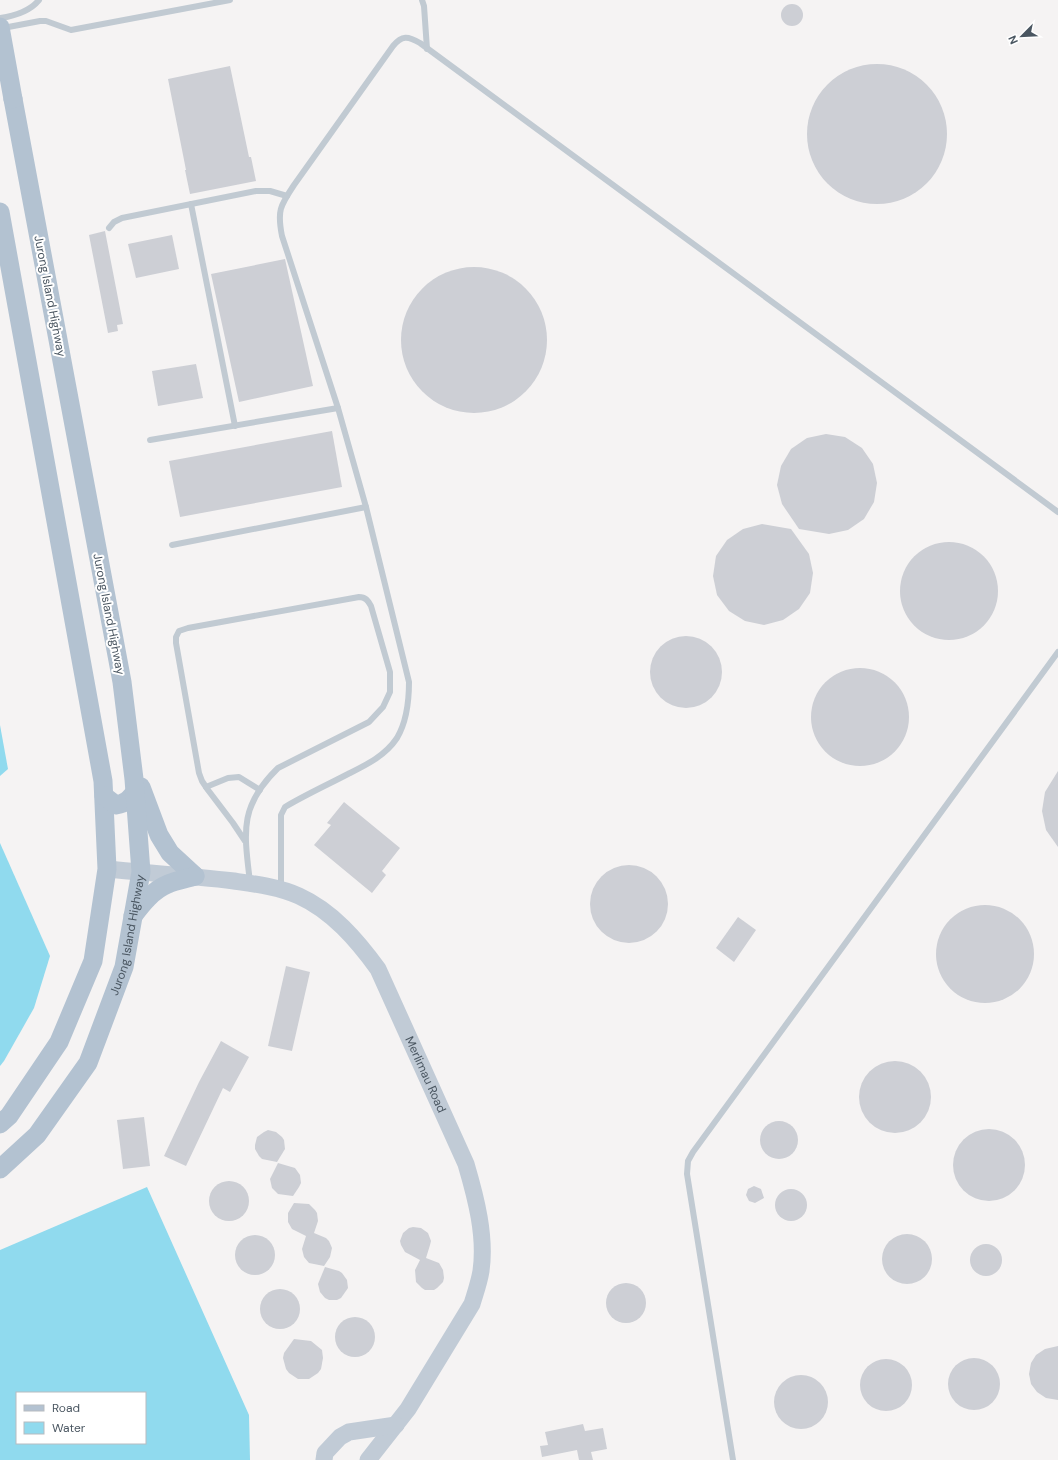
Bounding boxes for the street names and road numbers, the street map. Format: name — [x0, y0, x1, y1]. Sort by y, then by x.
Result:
street label: Jurong Island Highway — [30, 234, 70, 358]
street label: Jurong Island Highway — [89, 552, 129, 676]
street label: Jurong Island Highway — [106, 873, 148, 998]
street label: Merlimau Road — [401, 1034, 450, 1115]

